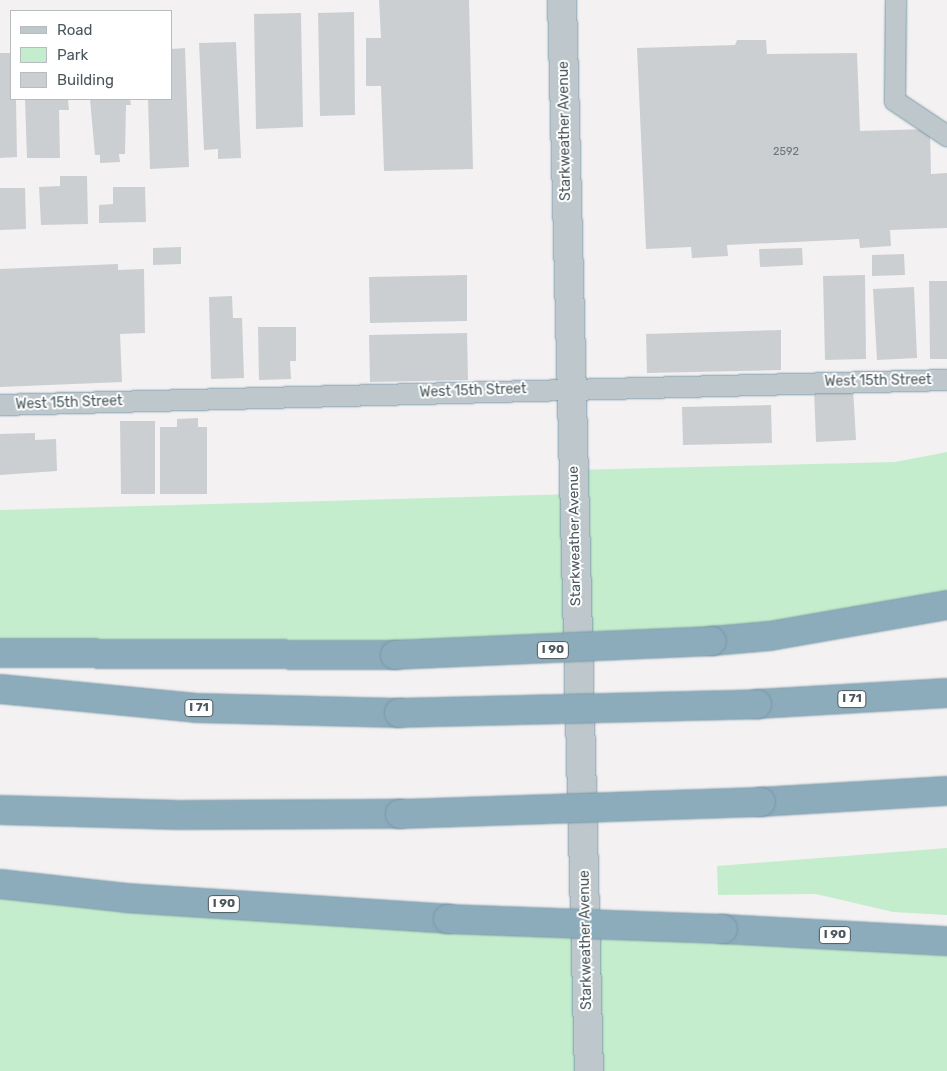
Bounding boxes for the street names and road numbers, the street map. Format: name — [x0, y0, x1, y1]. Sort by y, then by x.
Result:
street label: Starkweather Avenue — [555, 61, 575, 201]
street label: West 15th Street — [824, 372, 932, 390]
street label: West 15th Street — [419, 381, 527, 401]
street label: West 15th Street — [15, 393, 123, 413]
street label: Starkweather Avenue — [565, 466, 585, 606]
road number: I 90 — [537, 640, 569, 660]
road number: I 71 — [837, 690, 867, 709]
road number: I 71 — [184, 698, 214, 718]
street label: Starkweather Avenue — [576, 870, 596, 1010]
road number: I 90 — [208, 894, 240, 914]
road number: I 90 — [819, 926, 851, 944]

